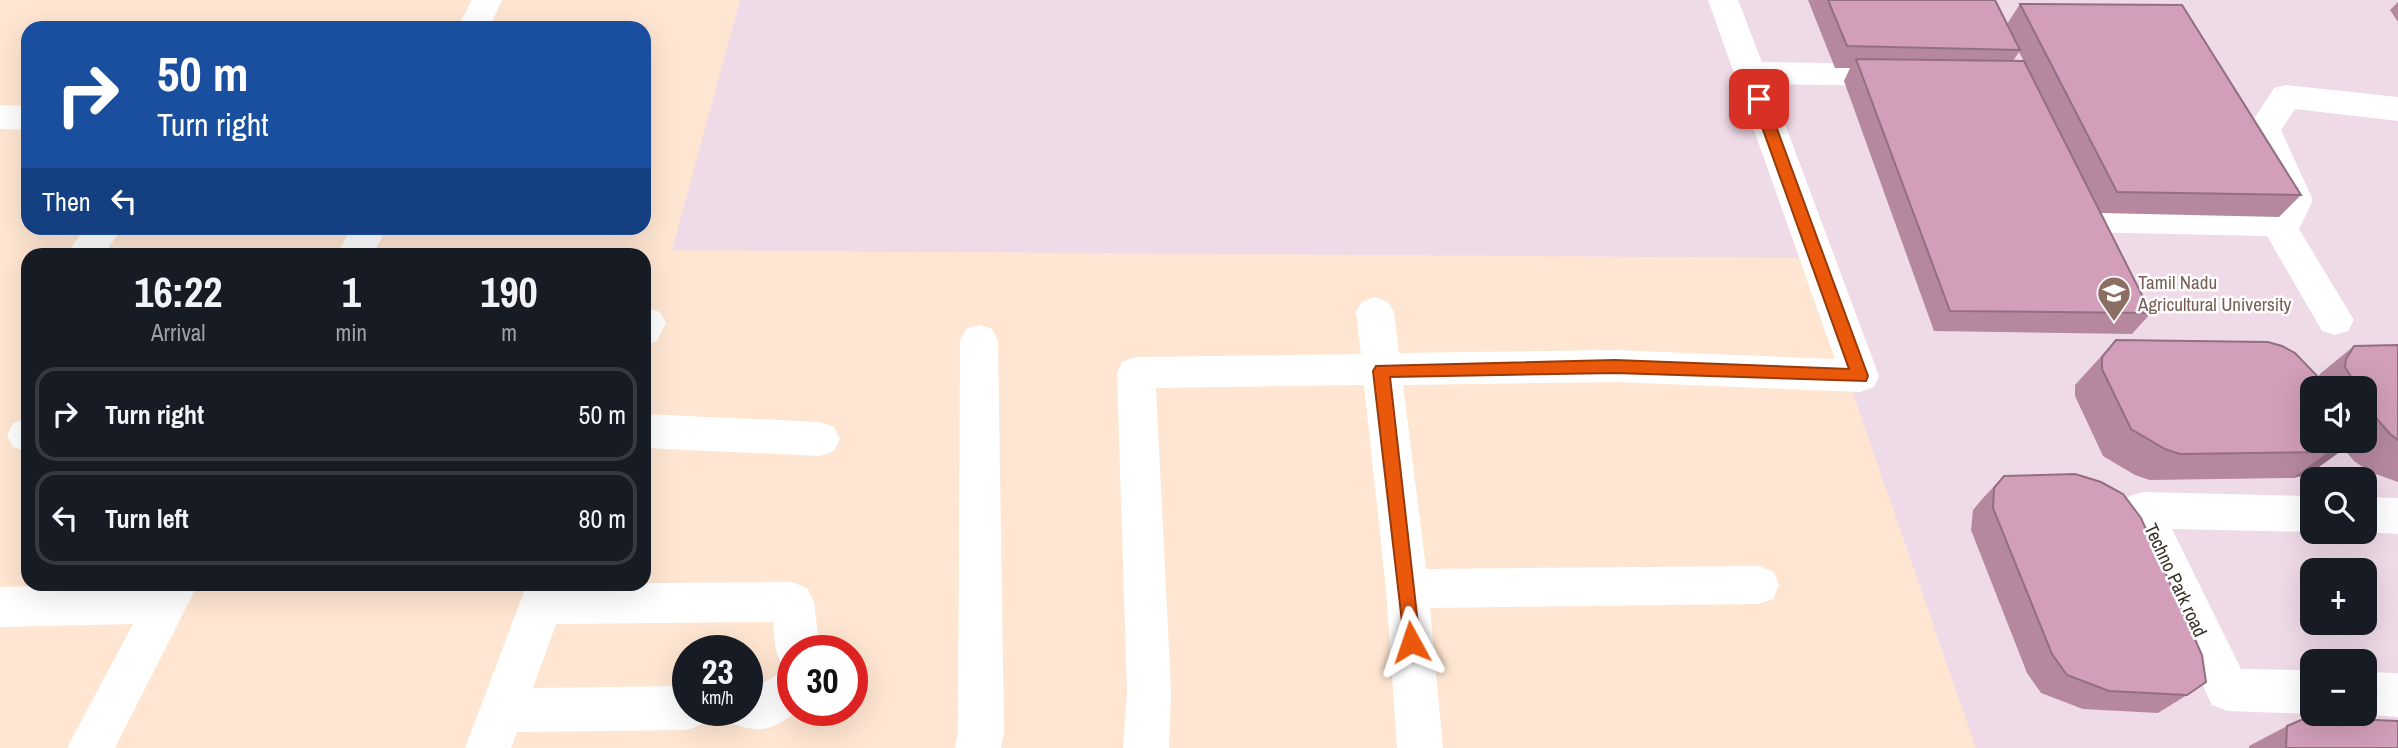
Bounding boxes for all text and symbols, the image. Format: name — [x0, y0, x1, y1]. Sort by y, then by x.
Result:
text: 50 m — [157, 40, 249, 106]
icon: right — [42, 49, 133, 140]
pin — [1729, 69, 1789, 129]
icon: arrive — [1740, 80, 1778, 118]
text: Turn right — [157, 103, 269, 146]
icon: left — [105, 182, 143, 220]
text: Then — [42, 184, 91, 219]
text: 16:22 — [134, 264, 222, 320]
text: 1 — [342, 264, 361, 320]
text: 190 — [480, 264, 538, 320]
place label: Tamil Nadu Agricultural University — [2137, 269, 2291, 317]
school or university icon: Tamil Nadu Agricultural University — [2095, 274, 2133, 323]
text: Arrival — [151, 317, 206, 348]
text: min — [336, 317, 367, 348]
text: m — [501, 317, 517, 348]
map controls — [2300, 376, 2377, 726]
button: sound — [2300, 376, 2377, 453]
icon: right — [46, 395, 84, 433]
text: Turn right — [105, 397, 204, 432]
text: 50 m — [579, 397, 626, 432]
button: search — [2300, 467, 2377, 544]
icon: left — [46, 499, 84, 537]
text: Turn left — [105, 501, 189, 536]
text: 80 m — [579, 501, 626, 536]
street label: Techno Park road — [2138, 519, 2214, 641]
button: + — [2300, 558, 2377, 635]
position arrow — [1374, 605, 1448, 679]
speed limit sign: 30 — [777, 635, 868, 726]
text: 23 — [702, 648, 733, 695]
button: − — [2300, 649, 2377, 726]
text: km/h — [702, 685, 734, 710]

